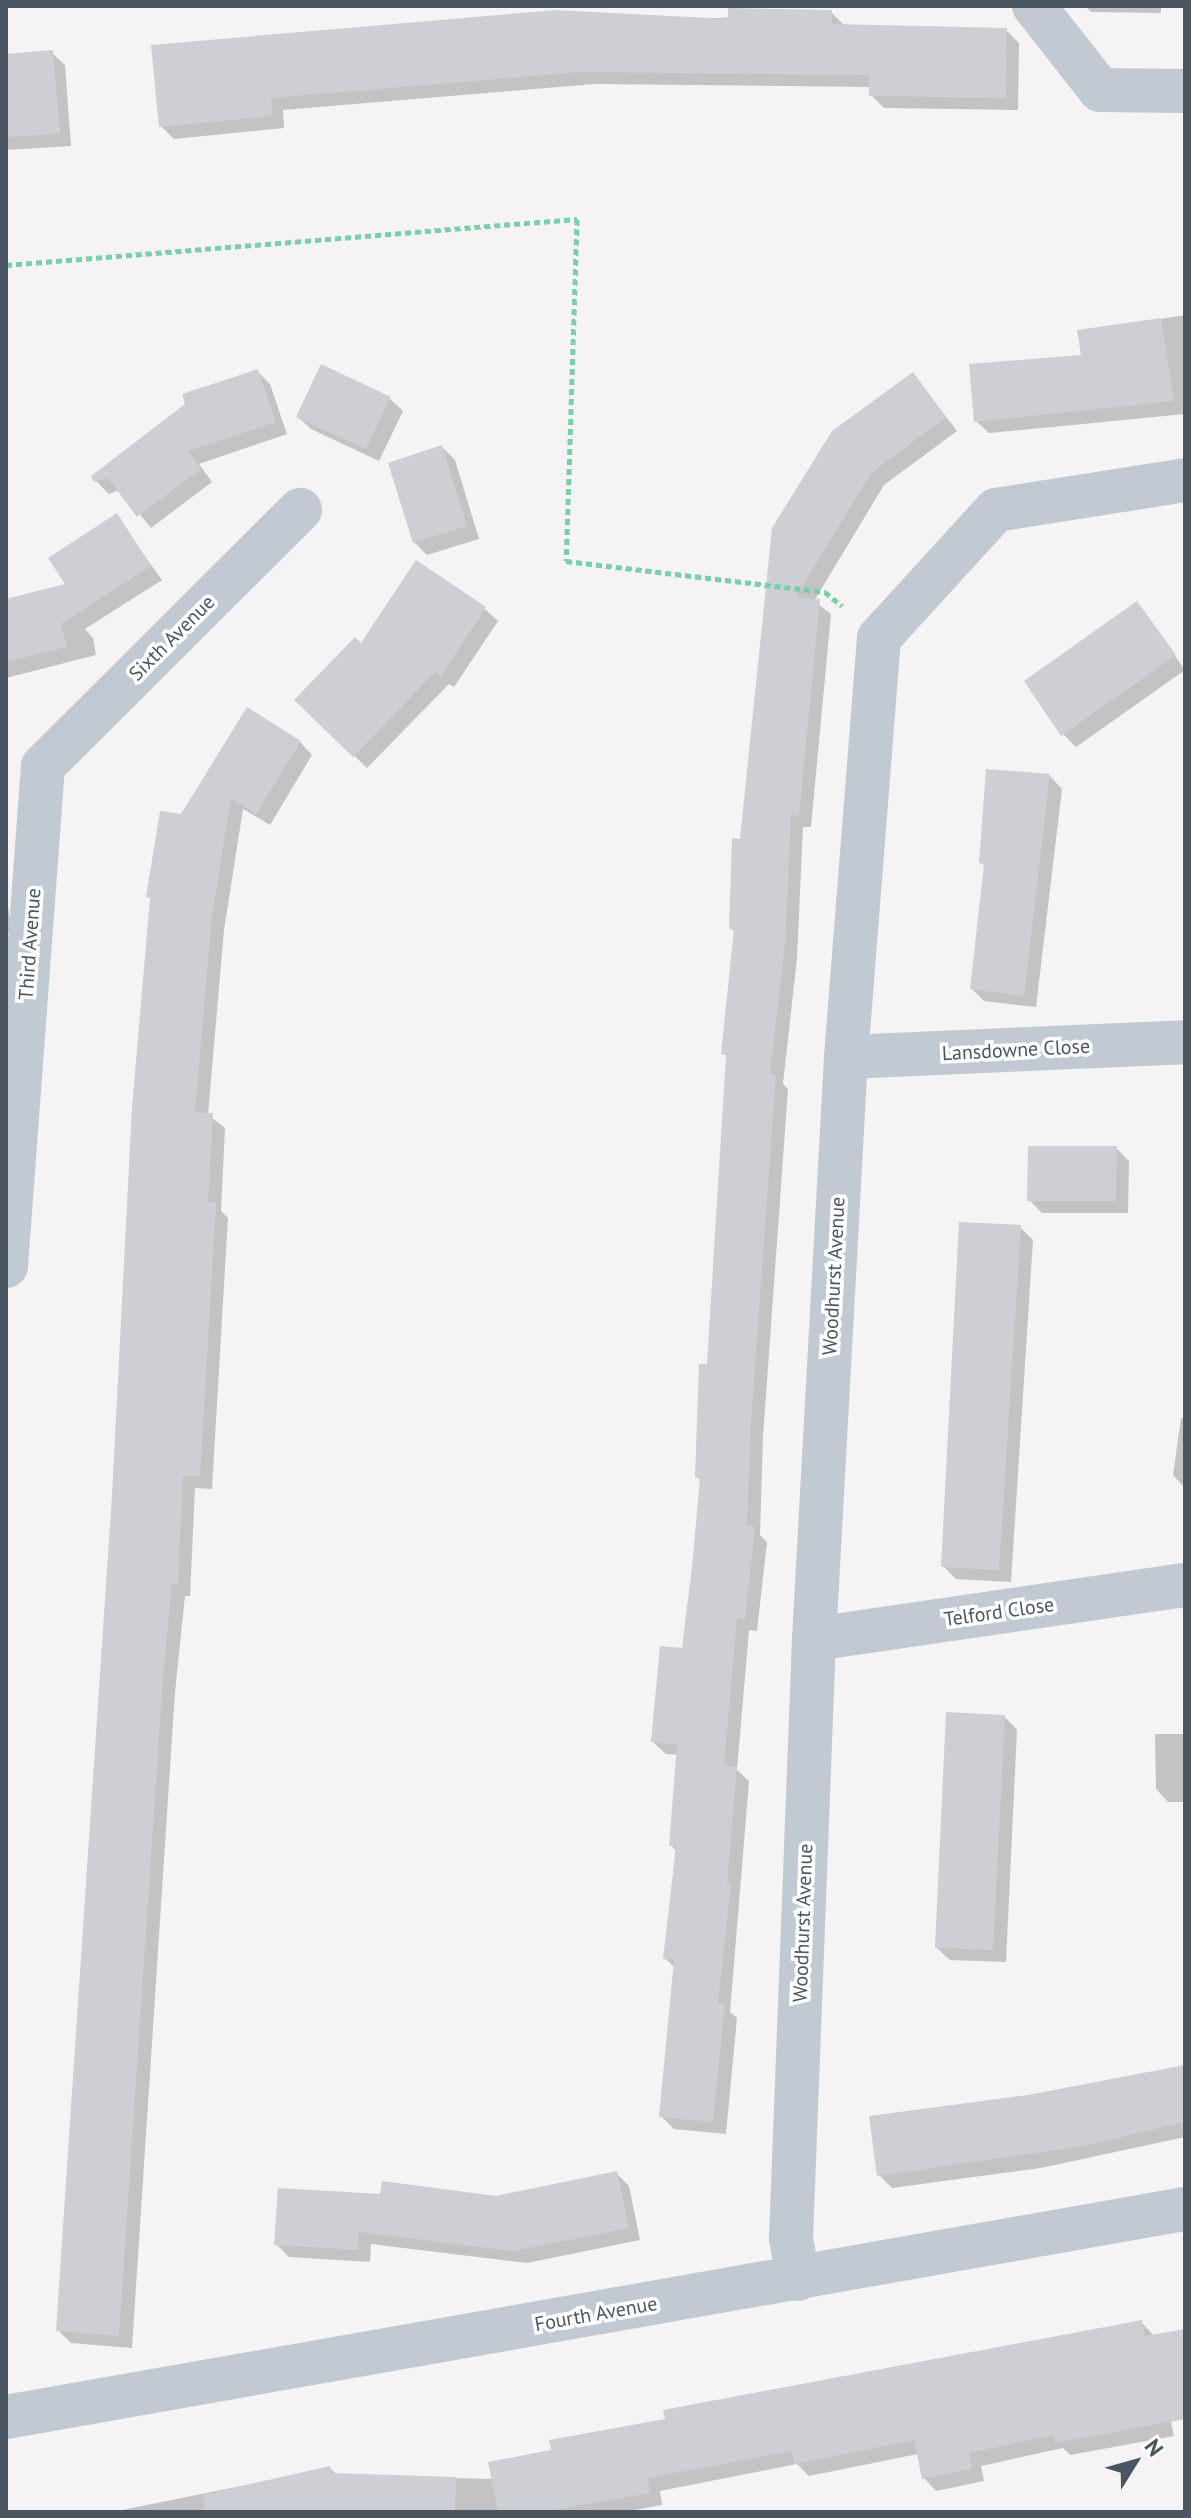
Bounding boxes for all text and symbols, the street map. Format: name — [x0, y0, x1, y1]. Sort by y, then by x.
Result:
street label: Sixth Avenue — [124, 590, 220, 686]
street label: Third Avenue — [14, 887, 46, 1001]
street label: Lansdowne Close — [941, 1034, 1091, 1066]
street label: Woodhurst Avenue — [818, 1196, 850, 1356]
street label: Telford Close — [942, 1592, 1056, 1632]
street label: Woodhurst Avenue — [788, 1843, 818, 2003]
street label: Fourth Avenue — [532, 2291, 660, 2337]
north arrow — [1095, 2422, 1175, 2502]
text: N — [1139, 2433, 1170, 2462]

